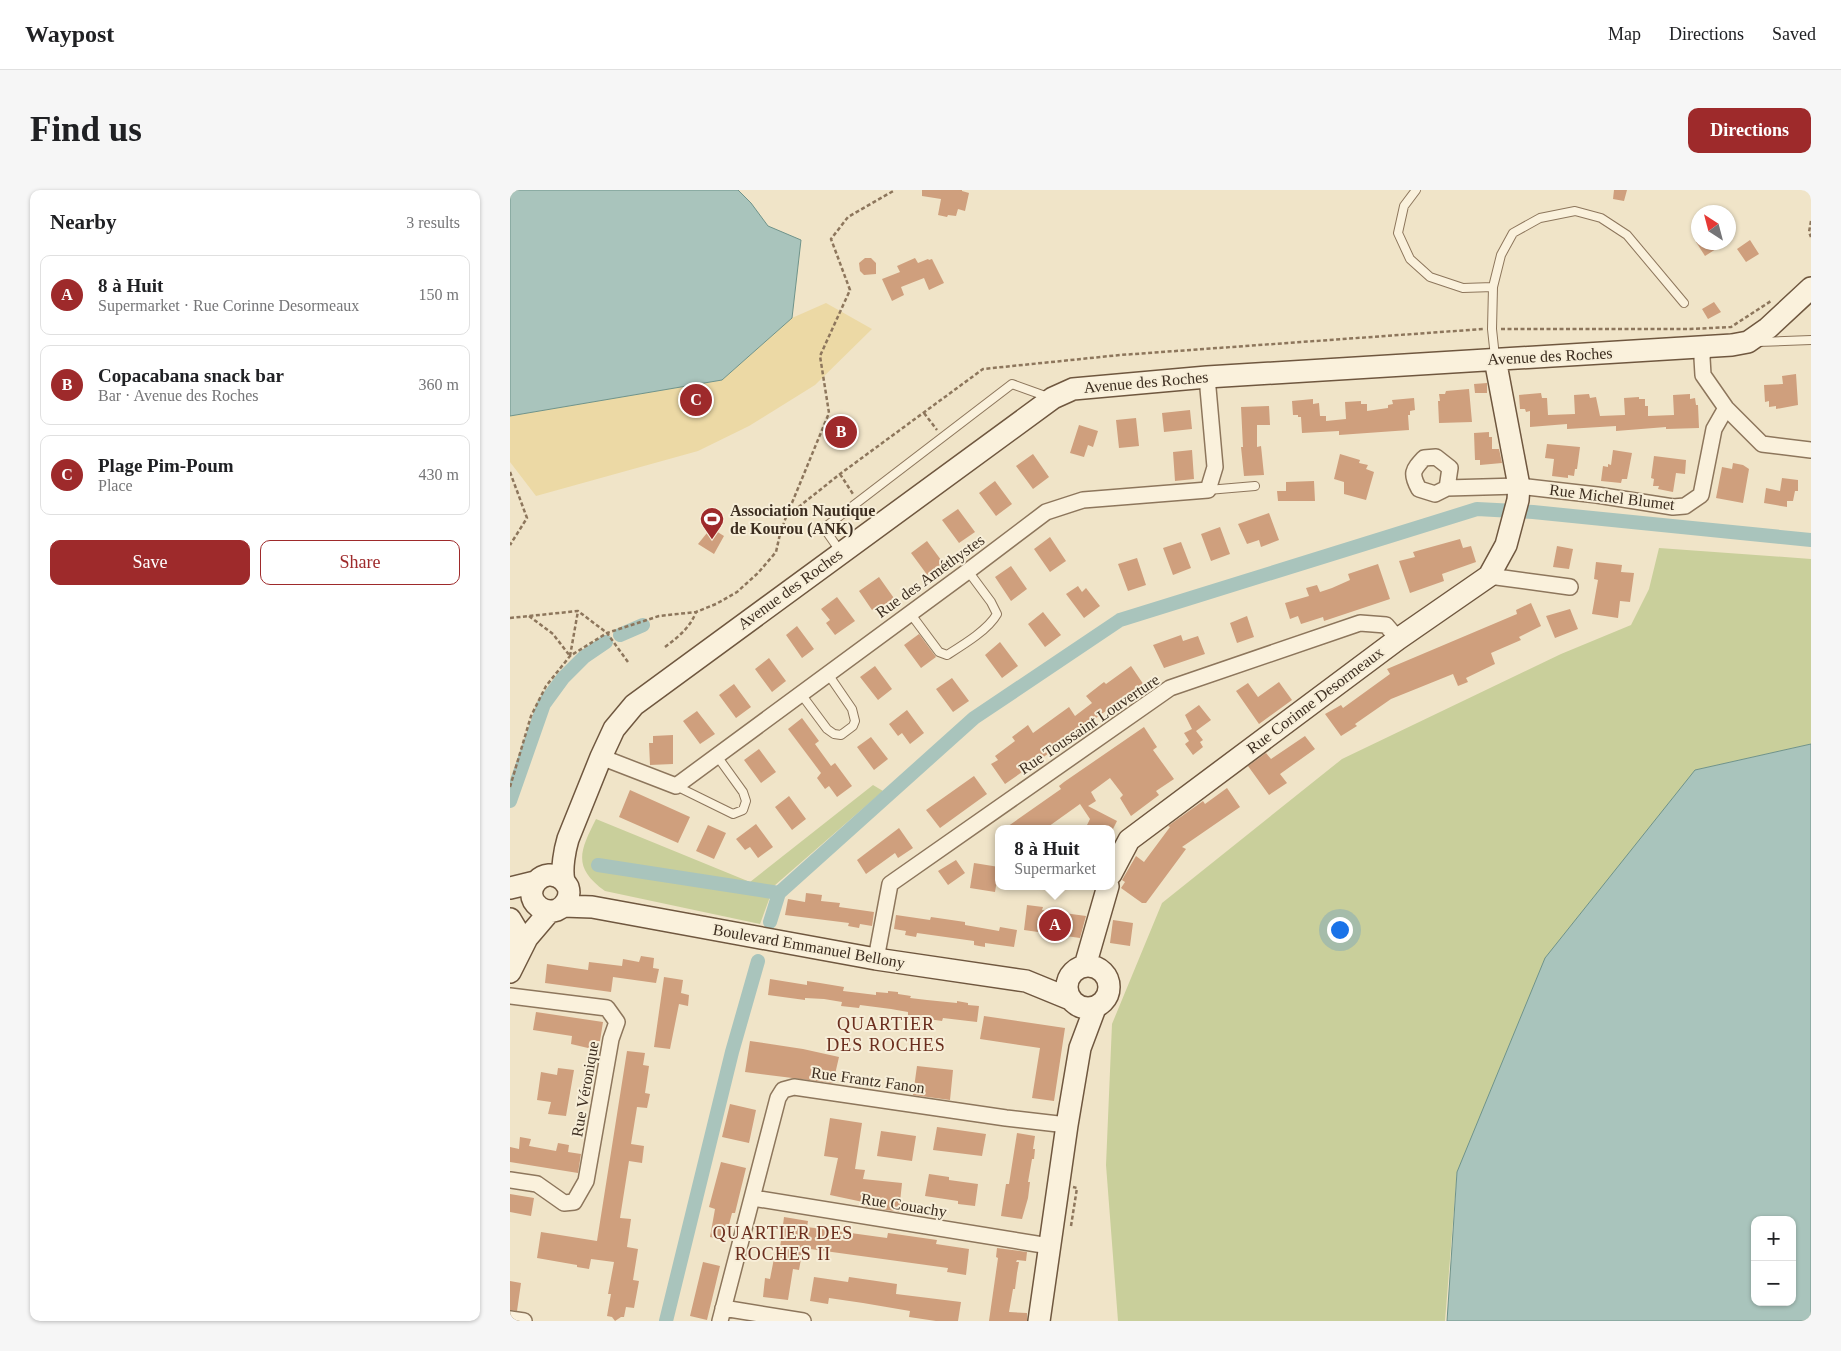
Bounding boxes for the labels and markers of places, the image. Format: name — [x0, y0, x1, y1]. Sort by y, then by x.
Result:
pin: C — [680, 381, 712, 419]
pin: B — [825, 413, 857, 451]
place label: Association Nautique de Kourou (ANK) — [730, 502, 875, 538]
sports icon: Association Nautique de Kourou (ANK) — [699, 506, 725, 540]
pin: A — [1039, 906, 1071, 944]

